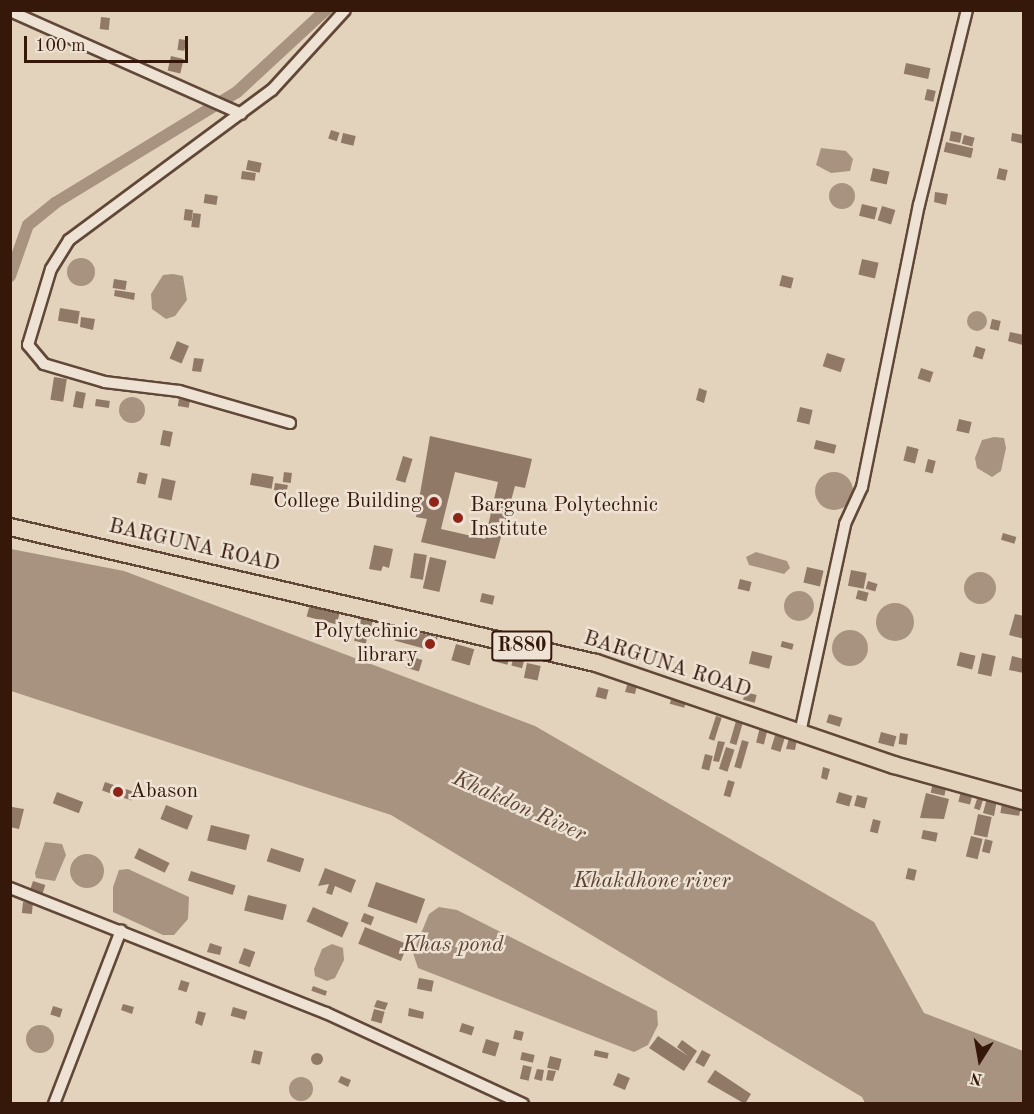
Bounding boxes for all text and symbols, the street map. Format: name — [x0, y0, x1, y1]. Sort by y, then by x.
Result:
scale bar — [27, 24, 190, 62]
text: 100 m — [35, 37, 86, 55]
place label: College Building — [273, 489, 422, 515]
place label: Barguna Polytechnic Institute — [470, 493, 658, 543]
marker: College Building — [427, 495, 441, 509]
marker: Barguna Polytechnic Institute — [451, 511, 465, 525]
street label: BARGUNA ROAD — [106, 514, 282, 578]
place label: Polytechnic library — [314, 619, 418, 669]
street label: BARGUNA ROAD — [580, 626, 754, 704]
road number: R880 — [490, 629, 554, 663]
marker: Polytechnic library — [423, 637, 437, 651]
water label: Khakdon River — [448, 766, 590, 848]
place label: Abason — [130, 779, 198, 805]
marker: Abason — [111, 785, 125, 799]
water label: Khakdhone river — [574, 869, 730, 895]
water label: Khas pond — [402, 933, 504, 959]
north arrow — [950, 1030, 1010, 1090]
text: N — [969, 1069, 984, 1087]

